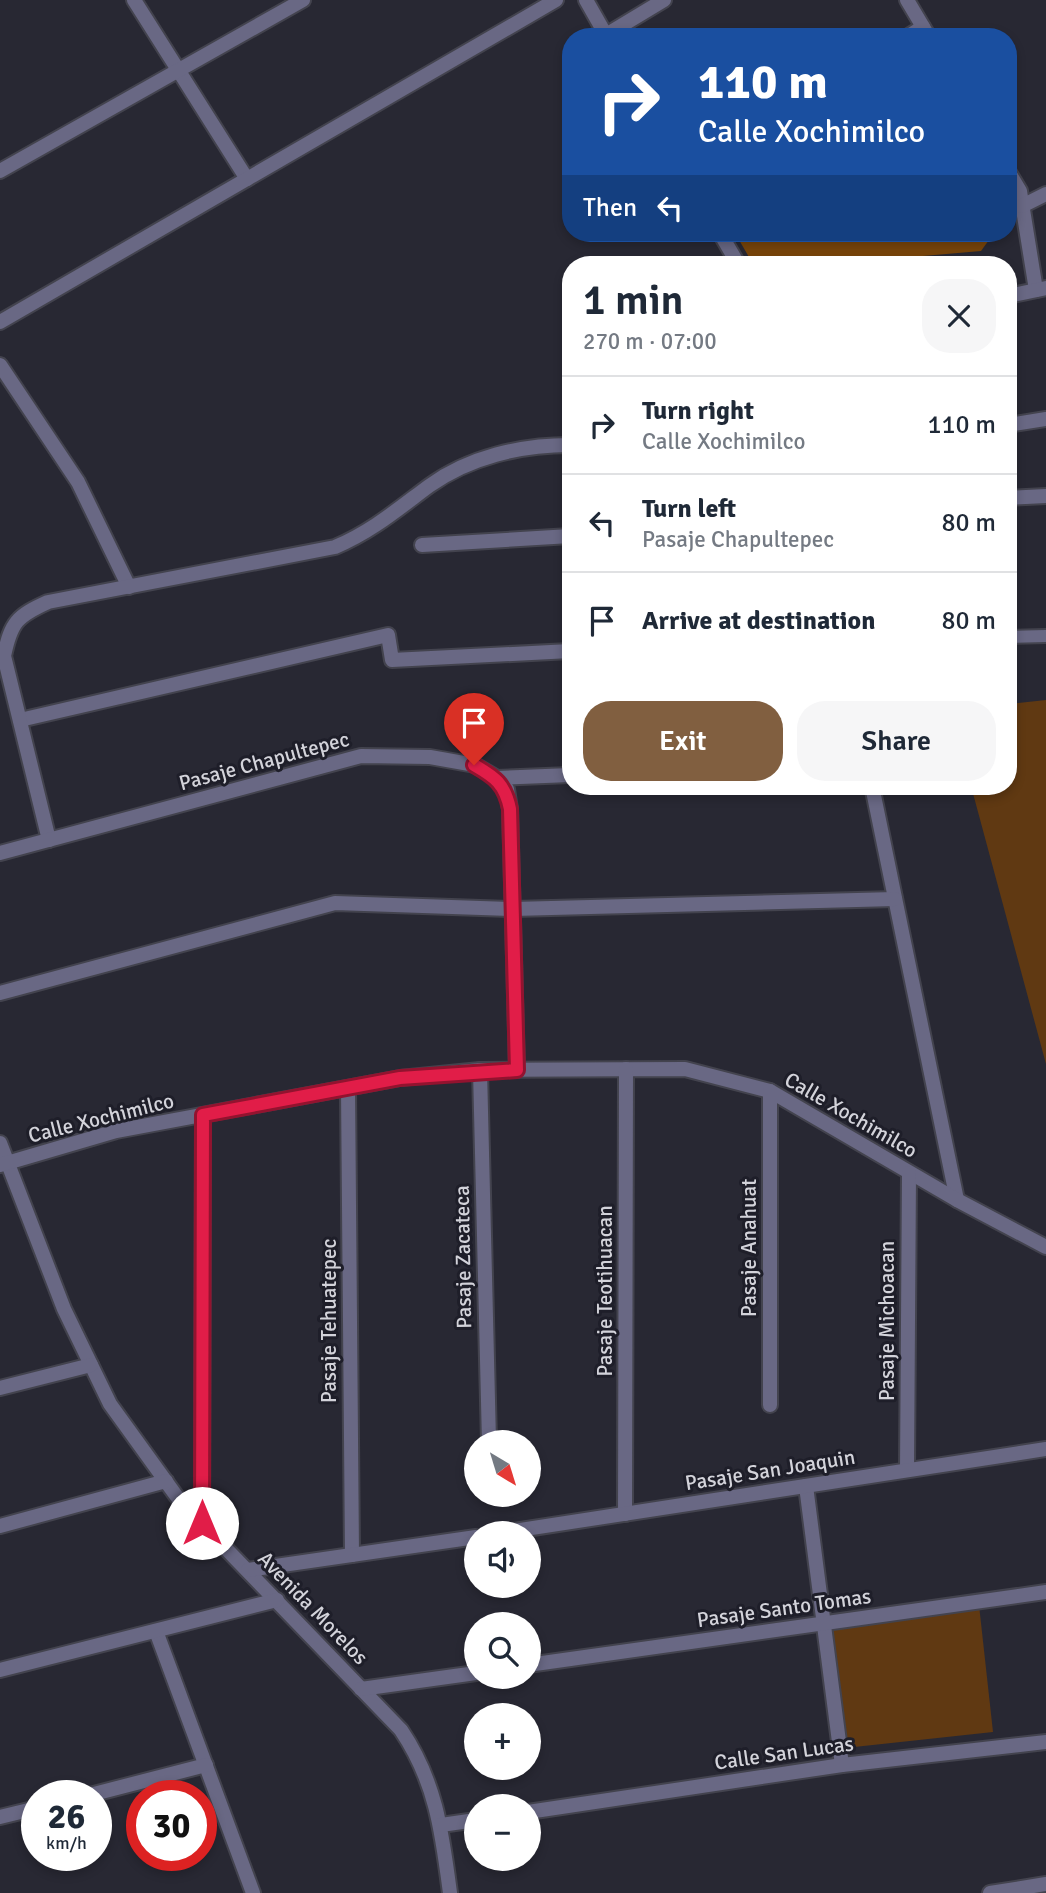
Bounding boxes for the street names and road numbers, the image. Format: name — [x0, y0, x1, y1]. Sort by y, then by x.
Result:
street label: Pasaje Chapultepec — [176, 726, 352, 796]
street label: Calle Xochimilco — [780, 1066, 922, 1164]
street label: Calle Xochimilco — [25, 1087, 177, 1149]
street label: Pasaje Anahuat — [736, 1179, 762, 1317]
street label: Pasaje Zacateca — [449, 1185, 477, 1329]
street label: Pasaje Teotihuacan — [592, 1205, 618, 1377]
street label: Pasaje Tehuatepec — [316, 1239, 342, 1403]
street label: Pasaje Michoacan — [874, 1241, 900, 1401]
street label: Pasaje San Joaquin — [683, 1444, 857, 1496]
street label: Avenida Morelos — [252, 1546, 374, 1670]
street label: Pasaje Santo Tomas — [695, 1583, 873, 1633]
street label: Calle San Lucas — [713, 1730, 855, 1776]

